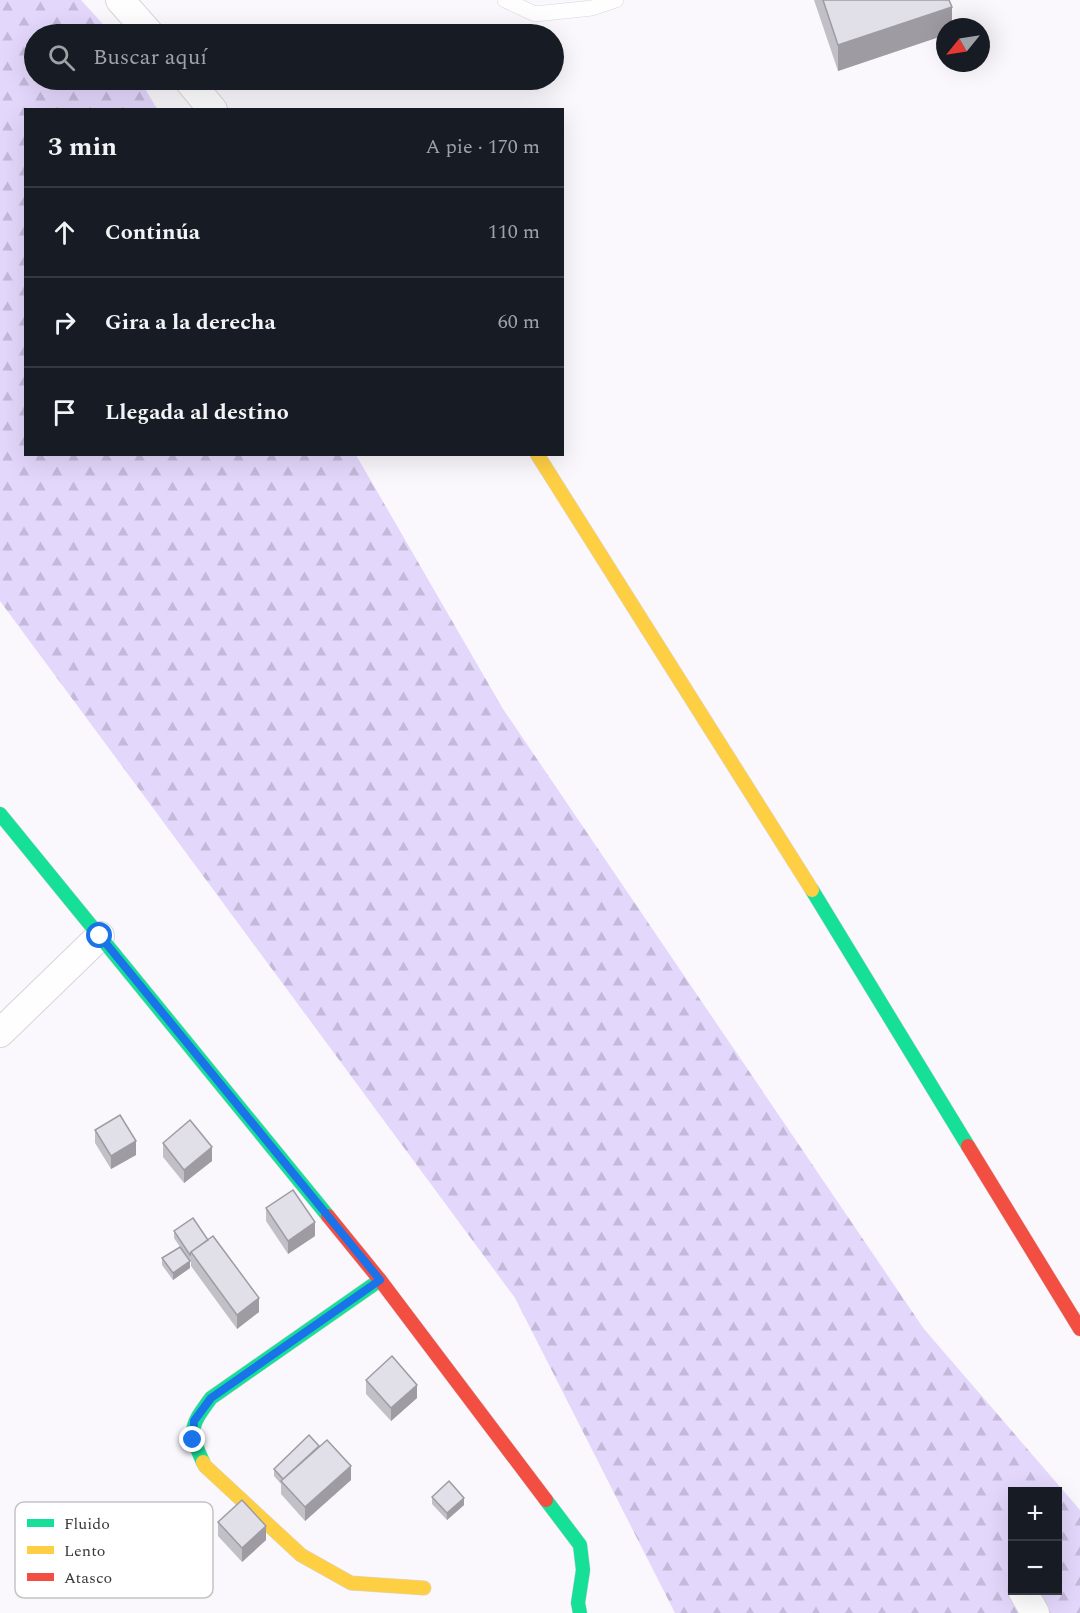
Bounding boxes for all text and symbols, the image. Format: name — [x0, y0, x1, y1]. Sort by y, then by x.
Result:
north arrow — [936, 18, 990, 72]
search box — [24, 24, 564, 90]
icon: search — [45, 41, 78, 74]
text: Buscar aquí — [93, 41, 207, 74]
text: 3 min — [48, 127, 117, 167]
text: A pie · 170 m — [426, 132, 540, 162]
icon: ahead — [48, 216, 81, 249]
text: Continúa — [105, 216, 200, 249]
text: 110 m — [488, 217, 540, 247]
icon: right — [48, 306, 81, 339]
text: Gira a la derecha — [105, 306, 276, 339]
text: 60 m — [498, 307, 540, 337]
icon: arrive — [48, 396, 81, 429]
text: Llegada al destino — [105, 396, 289, 429]
route start — [86, 922, 112, 948]
route end — [179, 1426, 205, 1452]
map controls — [1008, 1487, 1062, 1595]
button: + — [1008, 1487, 1062, 1541]
legend — [15, 1502, 213, 1598]
text: Fluido — [64, 1512, 110, 1536]
text: Lento — [64, 1539, 105, 1563]
button: − — [1008, 1541, 1062, 1595]
text: Atasco — [64, 1566, 112, 1590]

